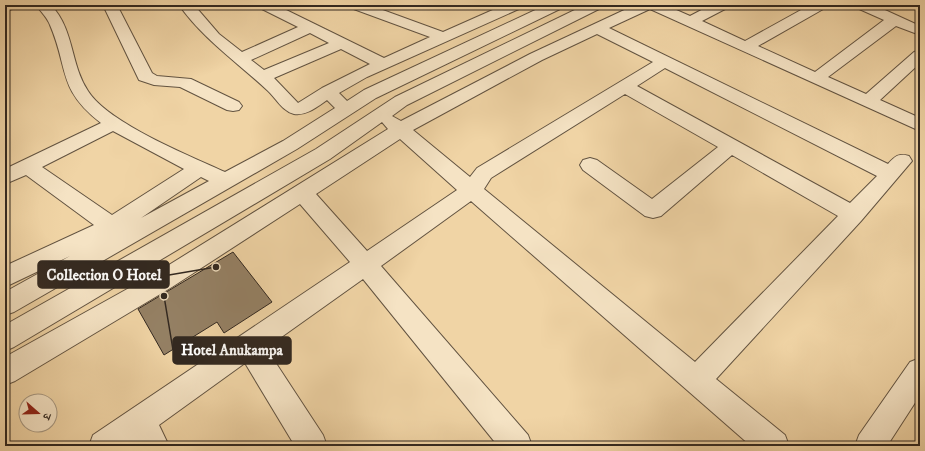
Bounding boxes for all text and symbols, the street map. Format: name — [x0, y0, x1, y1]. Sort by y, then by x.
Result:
callout: Collection O Hotel — [38, 261, 169, 288]
text: Collection O Hotel — [47, 266, 162, 285]
callout: Hotel Anukampa — [173, 337, 291, 364]
text: Hotel Anukampa — [181, 341, 284, 360]
north arrow — [18, 393, 58, 433]
text: उ — [38, 410, 54, 422]

